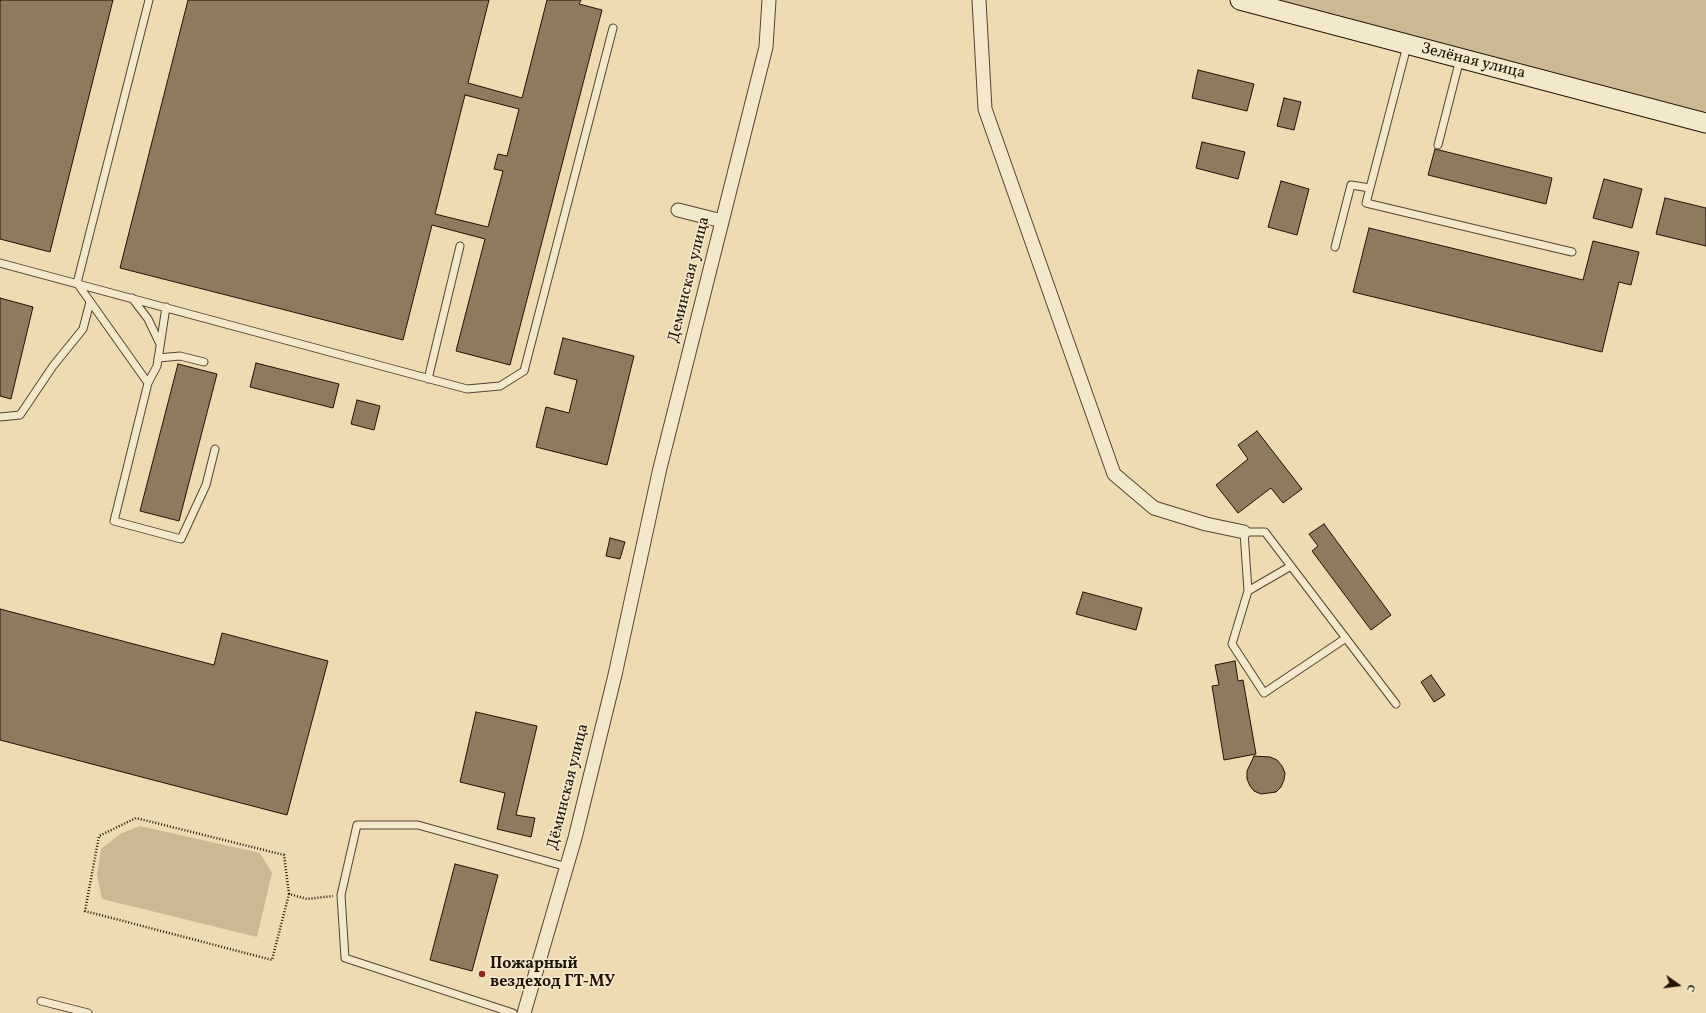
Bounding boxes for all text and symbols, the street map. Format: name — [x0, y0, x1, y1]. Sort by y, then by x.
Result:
street label: Зелёная улица — [1419, 40, 1527, 84]
street label: Деминская улица — [665, 215, 715, 345]
street label: Дёминская улица — [544, 722, 594, 852]
place label: Пожарный вездеход ГТ-МУ — [490, 955, 615, 993]
north arrow — [1658, 965, 1698, 1005]
marker: Пожарный вездеход ГТ-МУ — [477, 969, 487, 979]
text: С — [1682, 983, 1698, 993]

